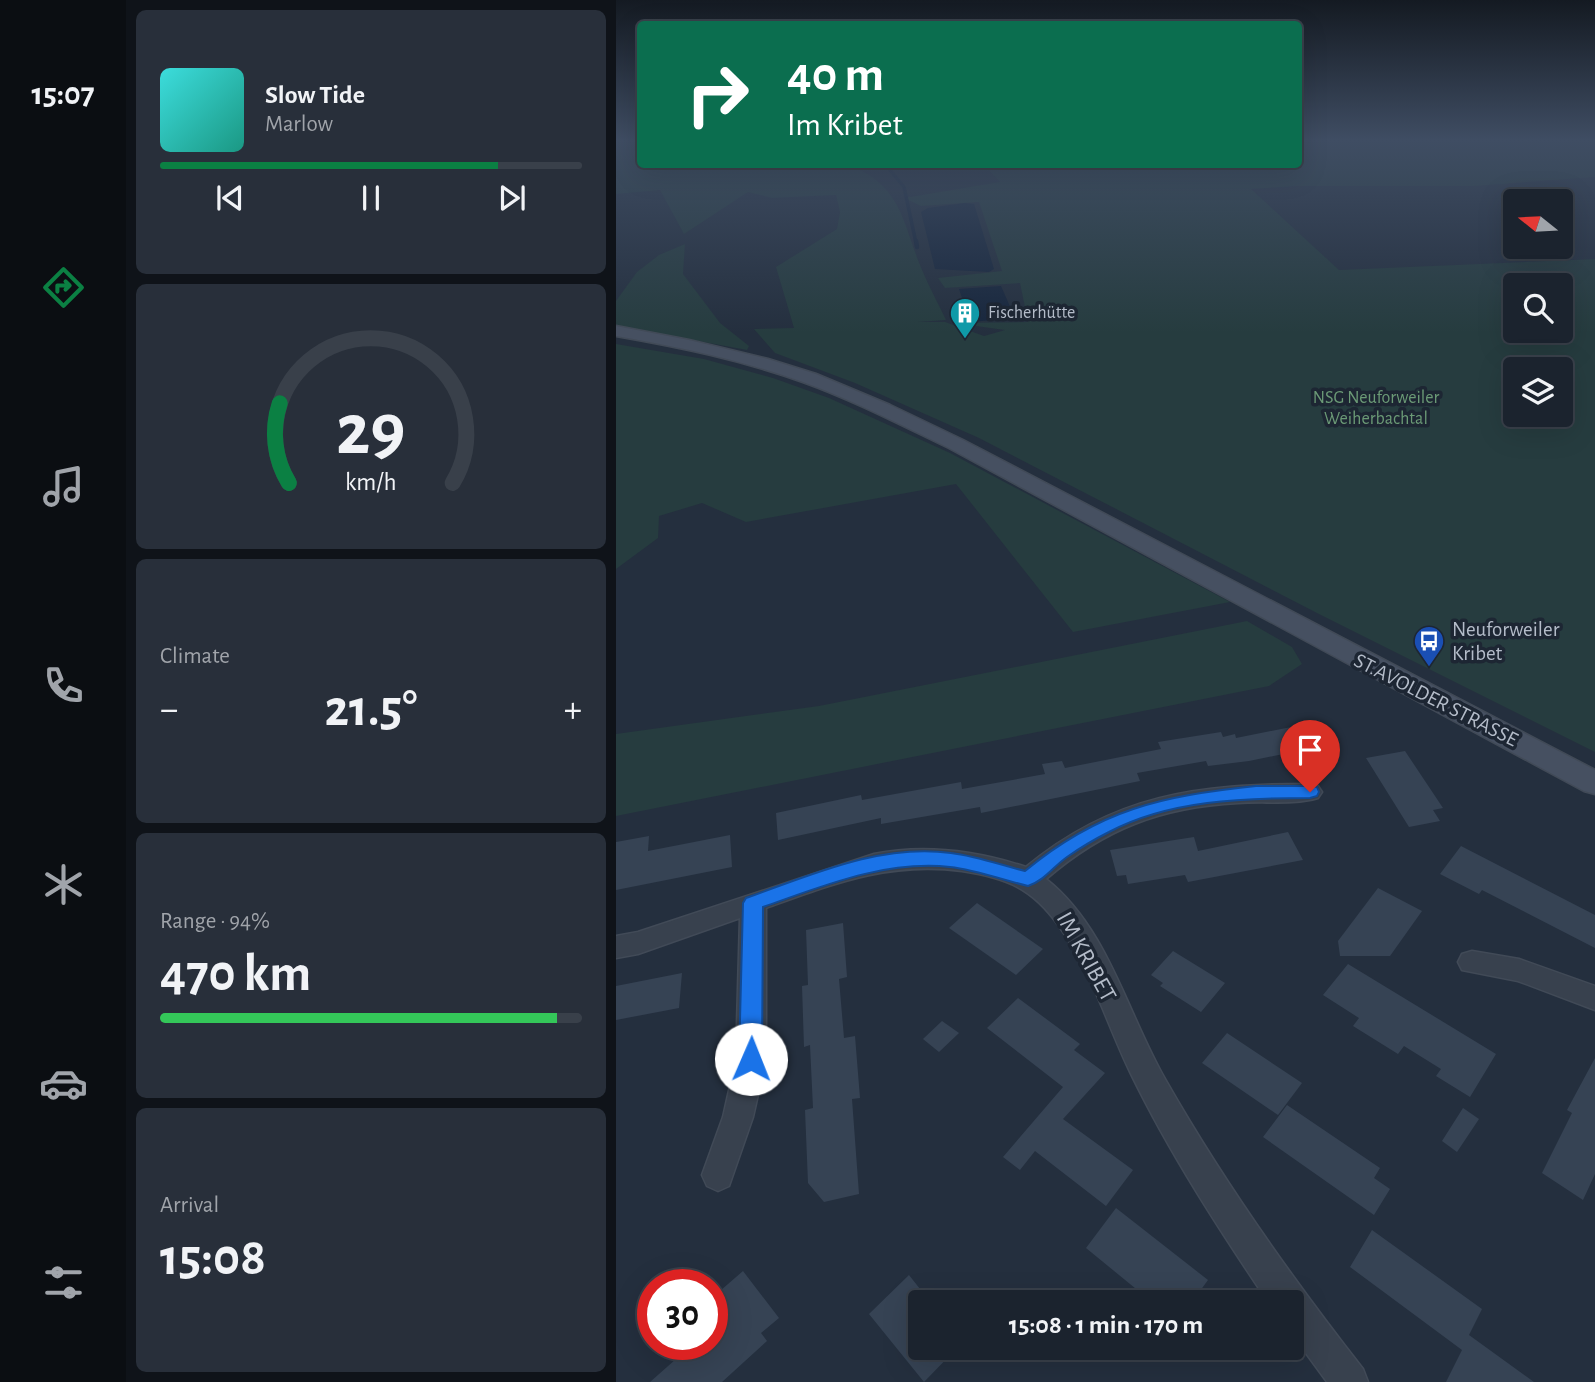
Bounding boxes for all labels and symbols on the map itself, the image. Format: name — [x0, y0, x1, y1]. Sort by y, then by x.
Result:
north arrow — [1503, 189, 1573, 259]
building icon: Fischerhütte — [948, 296, 982, 340]
place label: Fischerhütte — [988, 304, 1075, 322]
park label: NSG Neuforweiler Weiherbachtal — [1313, 389, 1440, 428]
place label: Neuforweiler Kribet — [1452, 619, 1560, 664]
bus stop icon: Neuforweiler Kribet — [1412, 624, 1446, 668]
street label: ST.AVOLDER STRASSE — [1351, 650, 1521, 750]
pin — [1280, 720, 1340, 792]
street label: IM KRIBET — [1052, 908, 1120, 1006]
position arrow — [714, 1022, 788, 1096]
speed limit sign: 30 — [637, 1269, 728, 1360]

